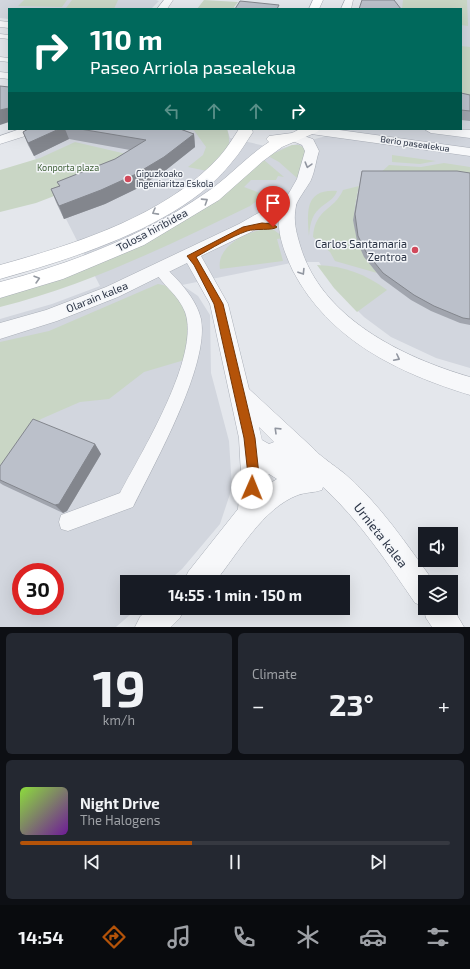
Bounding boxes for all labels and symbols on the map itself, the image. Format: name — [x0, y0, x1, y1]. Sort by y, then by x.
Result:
street label: Berio pasealekua — [380, 133, 451, 154]
one-way arrow — [304, 161, 313, 168]
park label: Konporta plaza — [37, 162, 99, 173]
place label: Gipuzkoako Ingeniaritza Eskola — [136, 168, 213, 189]
marker: Gipuzkoako Ingeniaritza Eskola — [123, 174, 133, 184]
pin — [256, 186, 290, 227]
one-way arrow — [201, 198, 208, 205]
street label: Tolosa hiribidea — [114, 205, 189, 254]
one-way arrow — [152, 208, 159, 215]
place label: Carlos Santamaria Zentroa — [315, 237, 407, 263]
marker: Carlos Santamaria Zentroa — [410, 245, 420, 255]
one-way arrow — [297, 268, 304, 275]
one-way arrow — [34, 275, 41, 284]
street label: Olarain kalea — [64, 278, 130, 315]
one-way arrow — [392, 353, 400, 361]
one-way arrow — [275, 428, 282, 435]
position arrow — [231, 467, 273, 509]
street label: Urnieta kalea — [351, 499, 411, 571]
speed limit sign: 30 — [12, 563, 64, 615]

